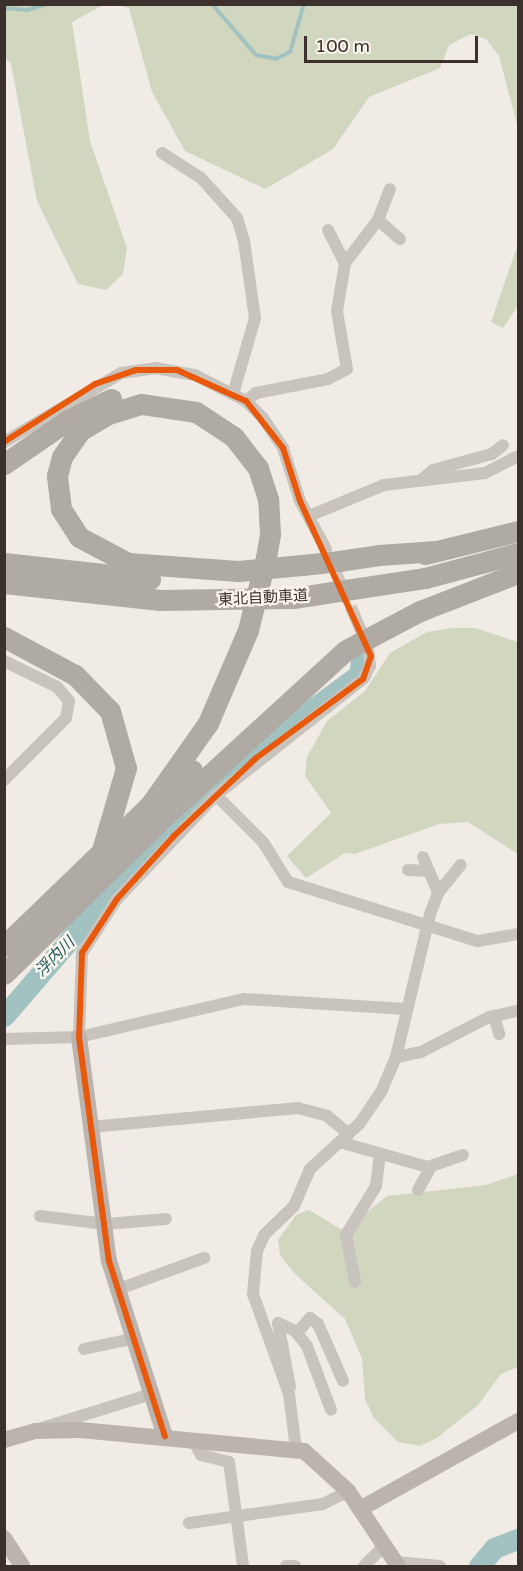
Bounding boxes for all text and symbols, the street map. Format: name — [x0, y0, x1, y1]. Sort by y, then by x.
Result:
scale bar — [307, 24, 481, 62]
text: 100 m — [315, 35, 370, 57]
street label: 東北自動車道 — [218, 587, 308, 609]
water label: 浮内川 — [31, 933, 79, 981]

